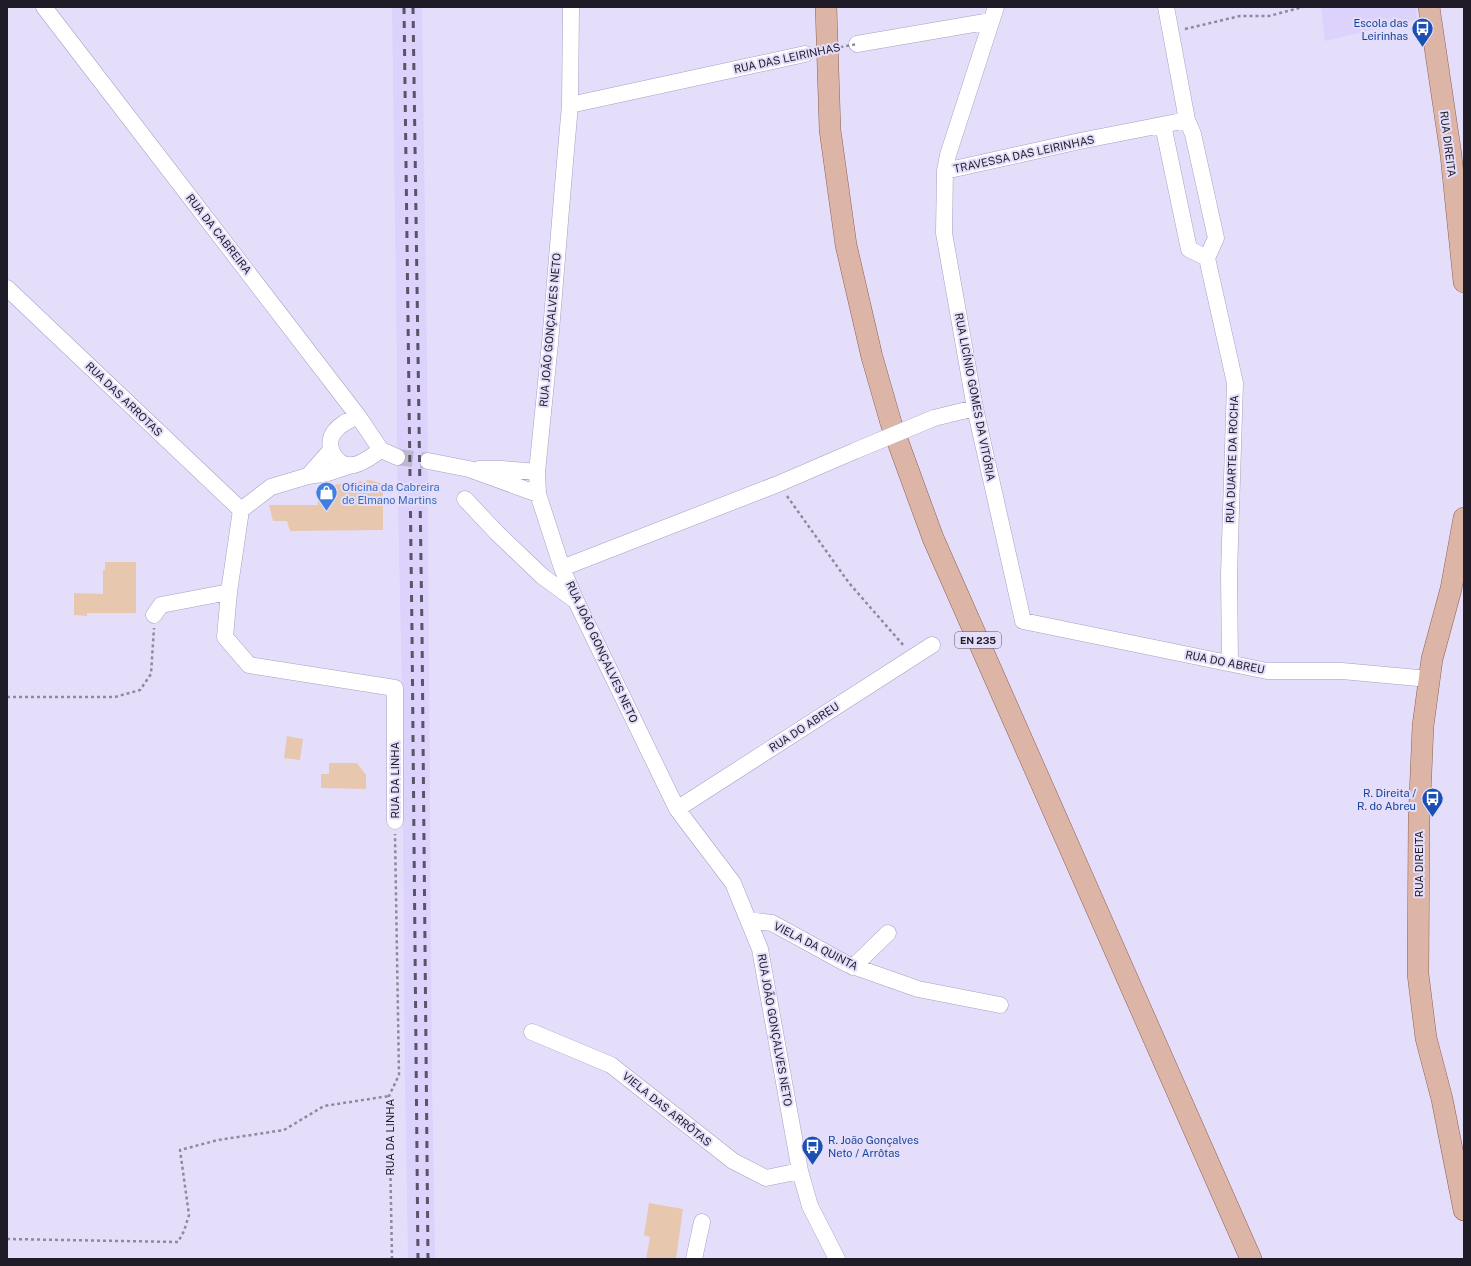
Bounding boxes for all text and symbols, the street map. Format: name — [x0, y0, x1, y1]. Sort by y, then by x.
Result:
bus stop icon: Escola das Leirinhas — [1410, 16, 1436, 49]
place label: Escola das Leirinhas — [1354, 17, 1408, 42]
street label: RUA DAS LEIRINHAS — [733, 41, 841, 75]
street label: RUA DIREITA — [1438, 110, 1458, 178]
street label: TRAVESSA DAS LEIRINHAS — [953, 133, 1095, 175]
street label: RUA DA CABREIRA — [184, 192, 254, 277]
street label: RUA JOÃO GONÇALVES NETO — [537, 252, 564, 408]
street label: RUA LICÍNIO GOMES DA VITÓRIA — [953, 312, 998, 482]
street label: RUA DAS ARROTAS — [83, 359, 165, 439]
street label: RUA DUARTE DA ROCHA — [1224, 395, 1240, 523]
shop icon: Oficina da Cabreira de Elmano Martins — [314, 480, 340, 513]
place label: Oficina da Cabreira de Elmano Martins — [342, 481, 440, 506]
street label: RUA JOÃO GONÇALVES NETO — [563, 579, 640, 725]
road number: EN 235 — [955, 632, 1001, 648]
street label: RUA DO ABREU — [1184, 648, 1266, 676]
street label: RUA DO ABREU — [767, 700, 841, 754]
street label: RUA DA LINHA — [389, 741, 401, 818]
bus stop icon: R. Direita / R. do Abreu — [1419, 786, 1445, 819]
place label: R. Direita / R. do Abreu — [1357, 787, 1416, 812]
street label: RUA DIREITA — [1413, 831, 1425, 897]
street label: VIELA DA QUINTA — [772, 920, 860, 972]
street label: RUA JOÃO GONÇALVES NETO — [755, 953, 794, 1107]
street label: VIELA DAS ARRÔTAS — [620, 1069, 714, 1149]
street label: RUA DA LINHA — [384, 1098, 396, 1175]
bus stop icon: R. João Gonçalves Neto / Arrôtas — [799, 1133, 825, 1166]
place label: R. João Gonçalves Neto / Arrôtas — [828, 1134, 919, 1159]

